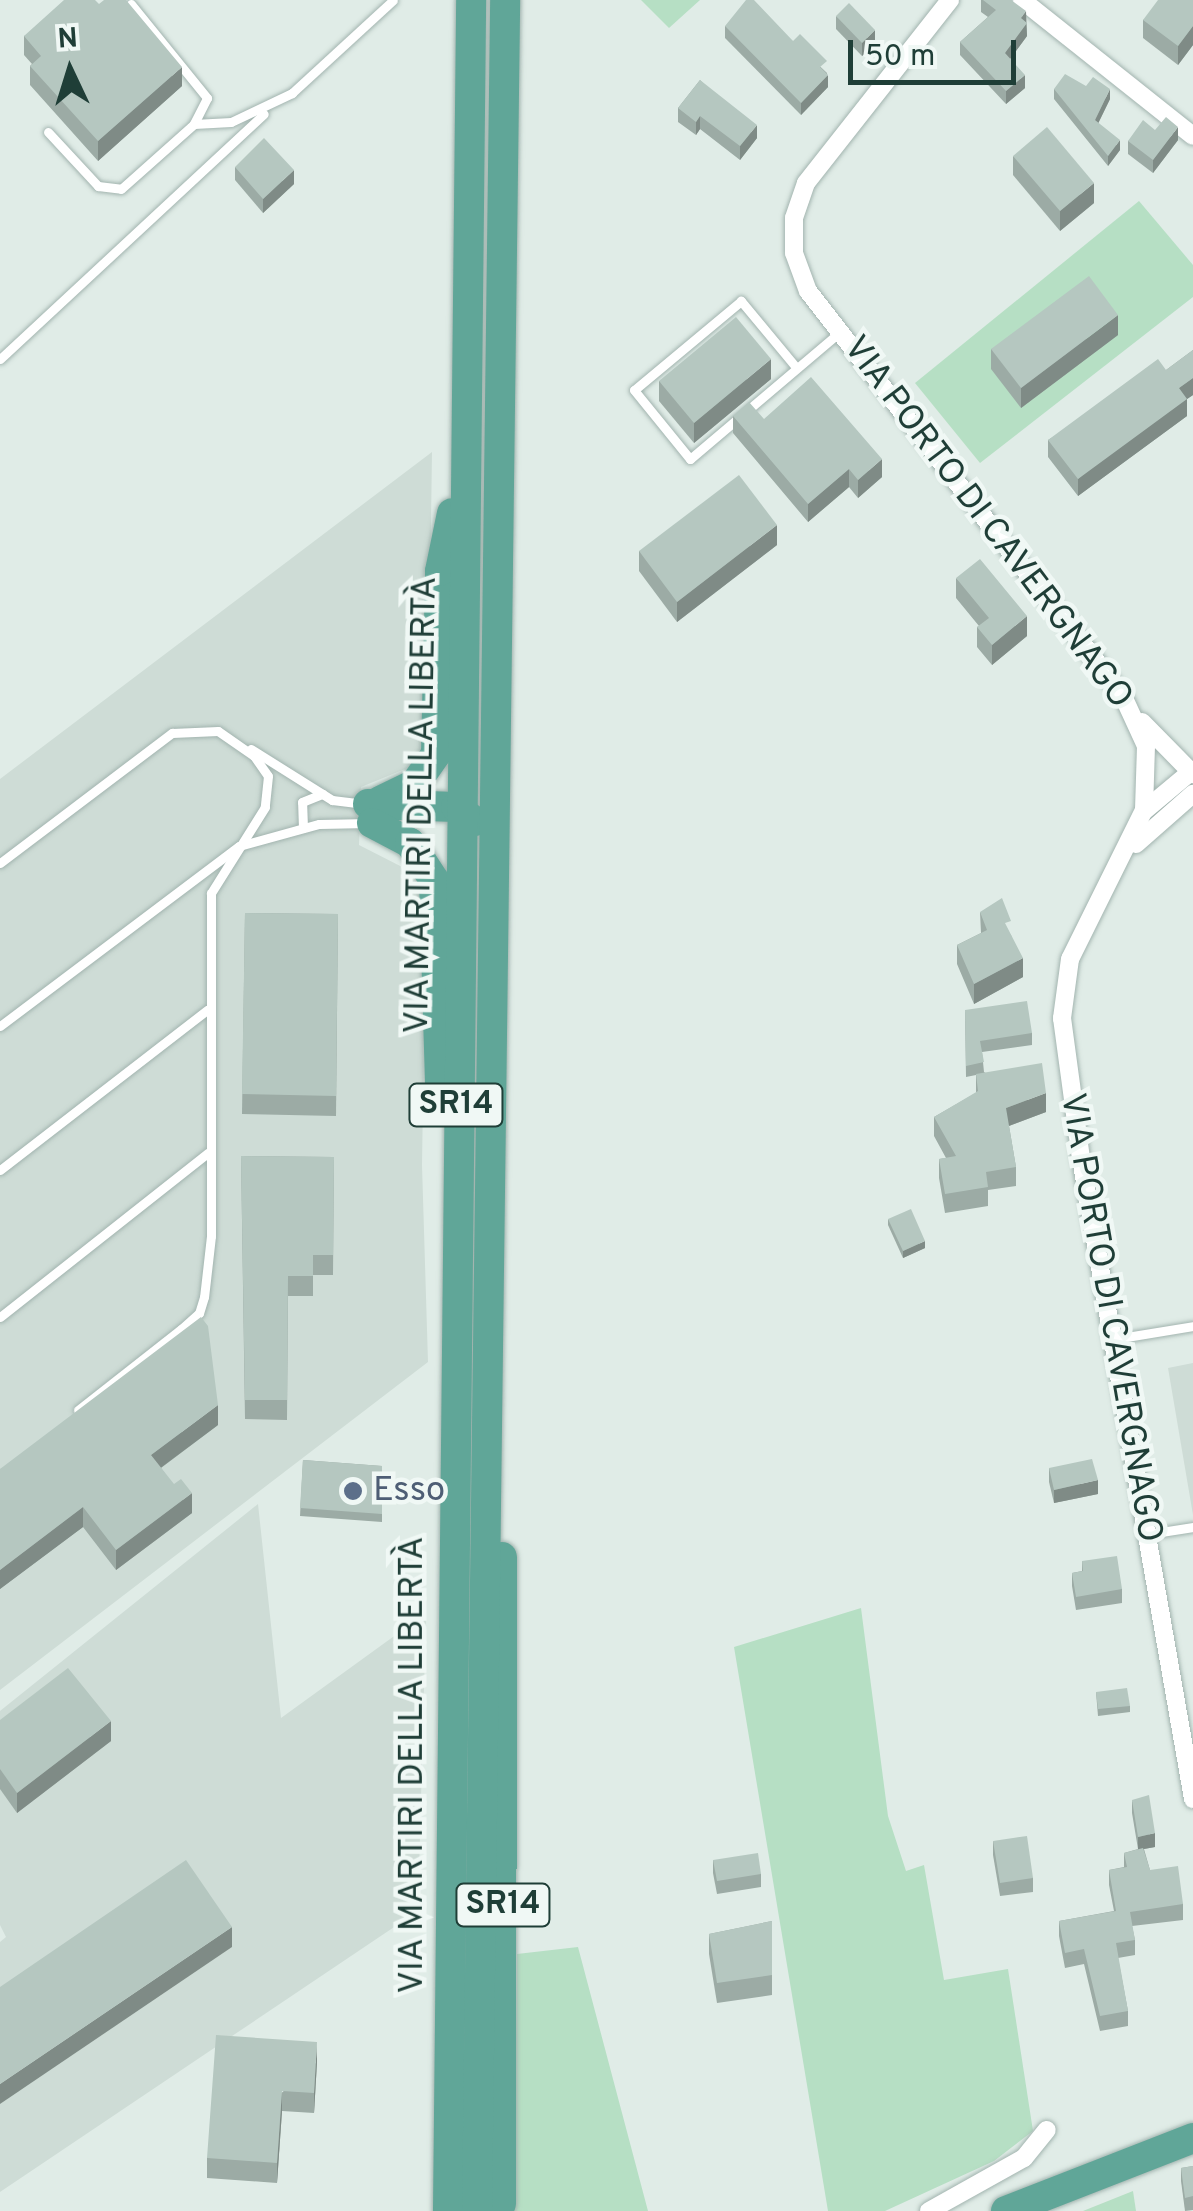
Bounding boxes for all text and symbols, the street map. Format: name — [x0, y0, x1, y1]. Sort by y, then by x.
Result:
north arrow — [20, 20, 120, 120]
scale bar — [853, 20, 1020, 82]
text: N — [57, 21, 79, 59]
text: 50 m — [865, 39, 935, 76]
street label: VIA PORTO DI CAVERGNAGO — [833, 328, 1141, 718]
street label: VIA MARTIRI DELLA LIBERTÀ — [397, 575, 447, 1035]
road number: SR14 — [406, 1078, 506, 1132]
street label: VIA PORTO DI CAVERGNAGO — [1050, 1089, 1170, 1547]
place label: Esso — [373, 1470, 445, 1512]
marker: Esso — [342, 1480, 364, 1502]
street label: VIA MARTIRI DELLA LIBERTÀ — [392, 1535, 434, 1995]
road number: SR14 — [453, 1878, 553, 1932]

